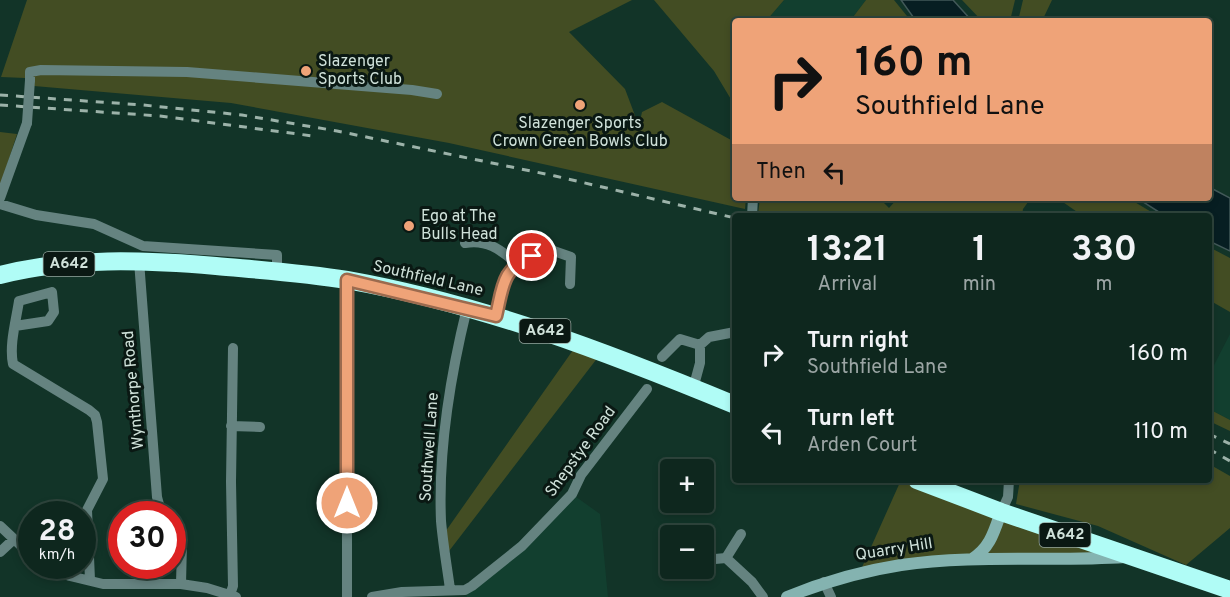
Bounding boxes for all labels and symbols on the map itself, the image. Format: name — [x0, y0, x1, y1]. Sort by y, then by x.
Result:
place label: Slazenger Sports Club — [318, 52, 402, 90]
marker: Slazenger Sports Club — [299, 64, 313, 78]
marker: Slazenger Sports Crown Green Bowls Club — [573, 98, 587, 112]
place label: Slazenger Sports Crown Green Bowls Club — [492, 114, 668, 152]
place label: Ego at The Bulls Head — [421, 207, 498, 245]
marker: Ego at The Bulls Head — [402, 219, 416, 233]
pin — [506, 230, 557, 281]
road number: A642 — [44, 252, 94, 276]
street label: Southfield Lane — [371, 257, 485, 301]
road number: A642 — [520, 319, 570, 343]
street label: Wynthorpe Road — [119, 330, 149, 450]
street label: Southwell Lane — [416, 392, 444, 502]
street label: Shepstye Road — [541, 403, 621, 501]
position arrow — [315, 471, 379, 535]
speed limit sign: 30 — [108, 501, 186, 579]
road number: A642 — [1040, 523, 1090, 547]
street label: Quarry Hill — [854, 534, 934, 566]

